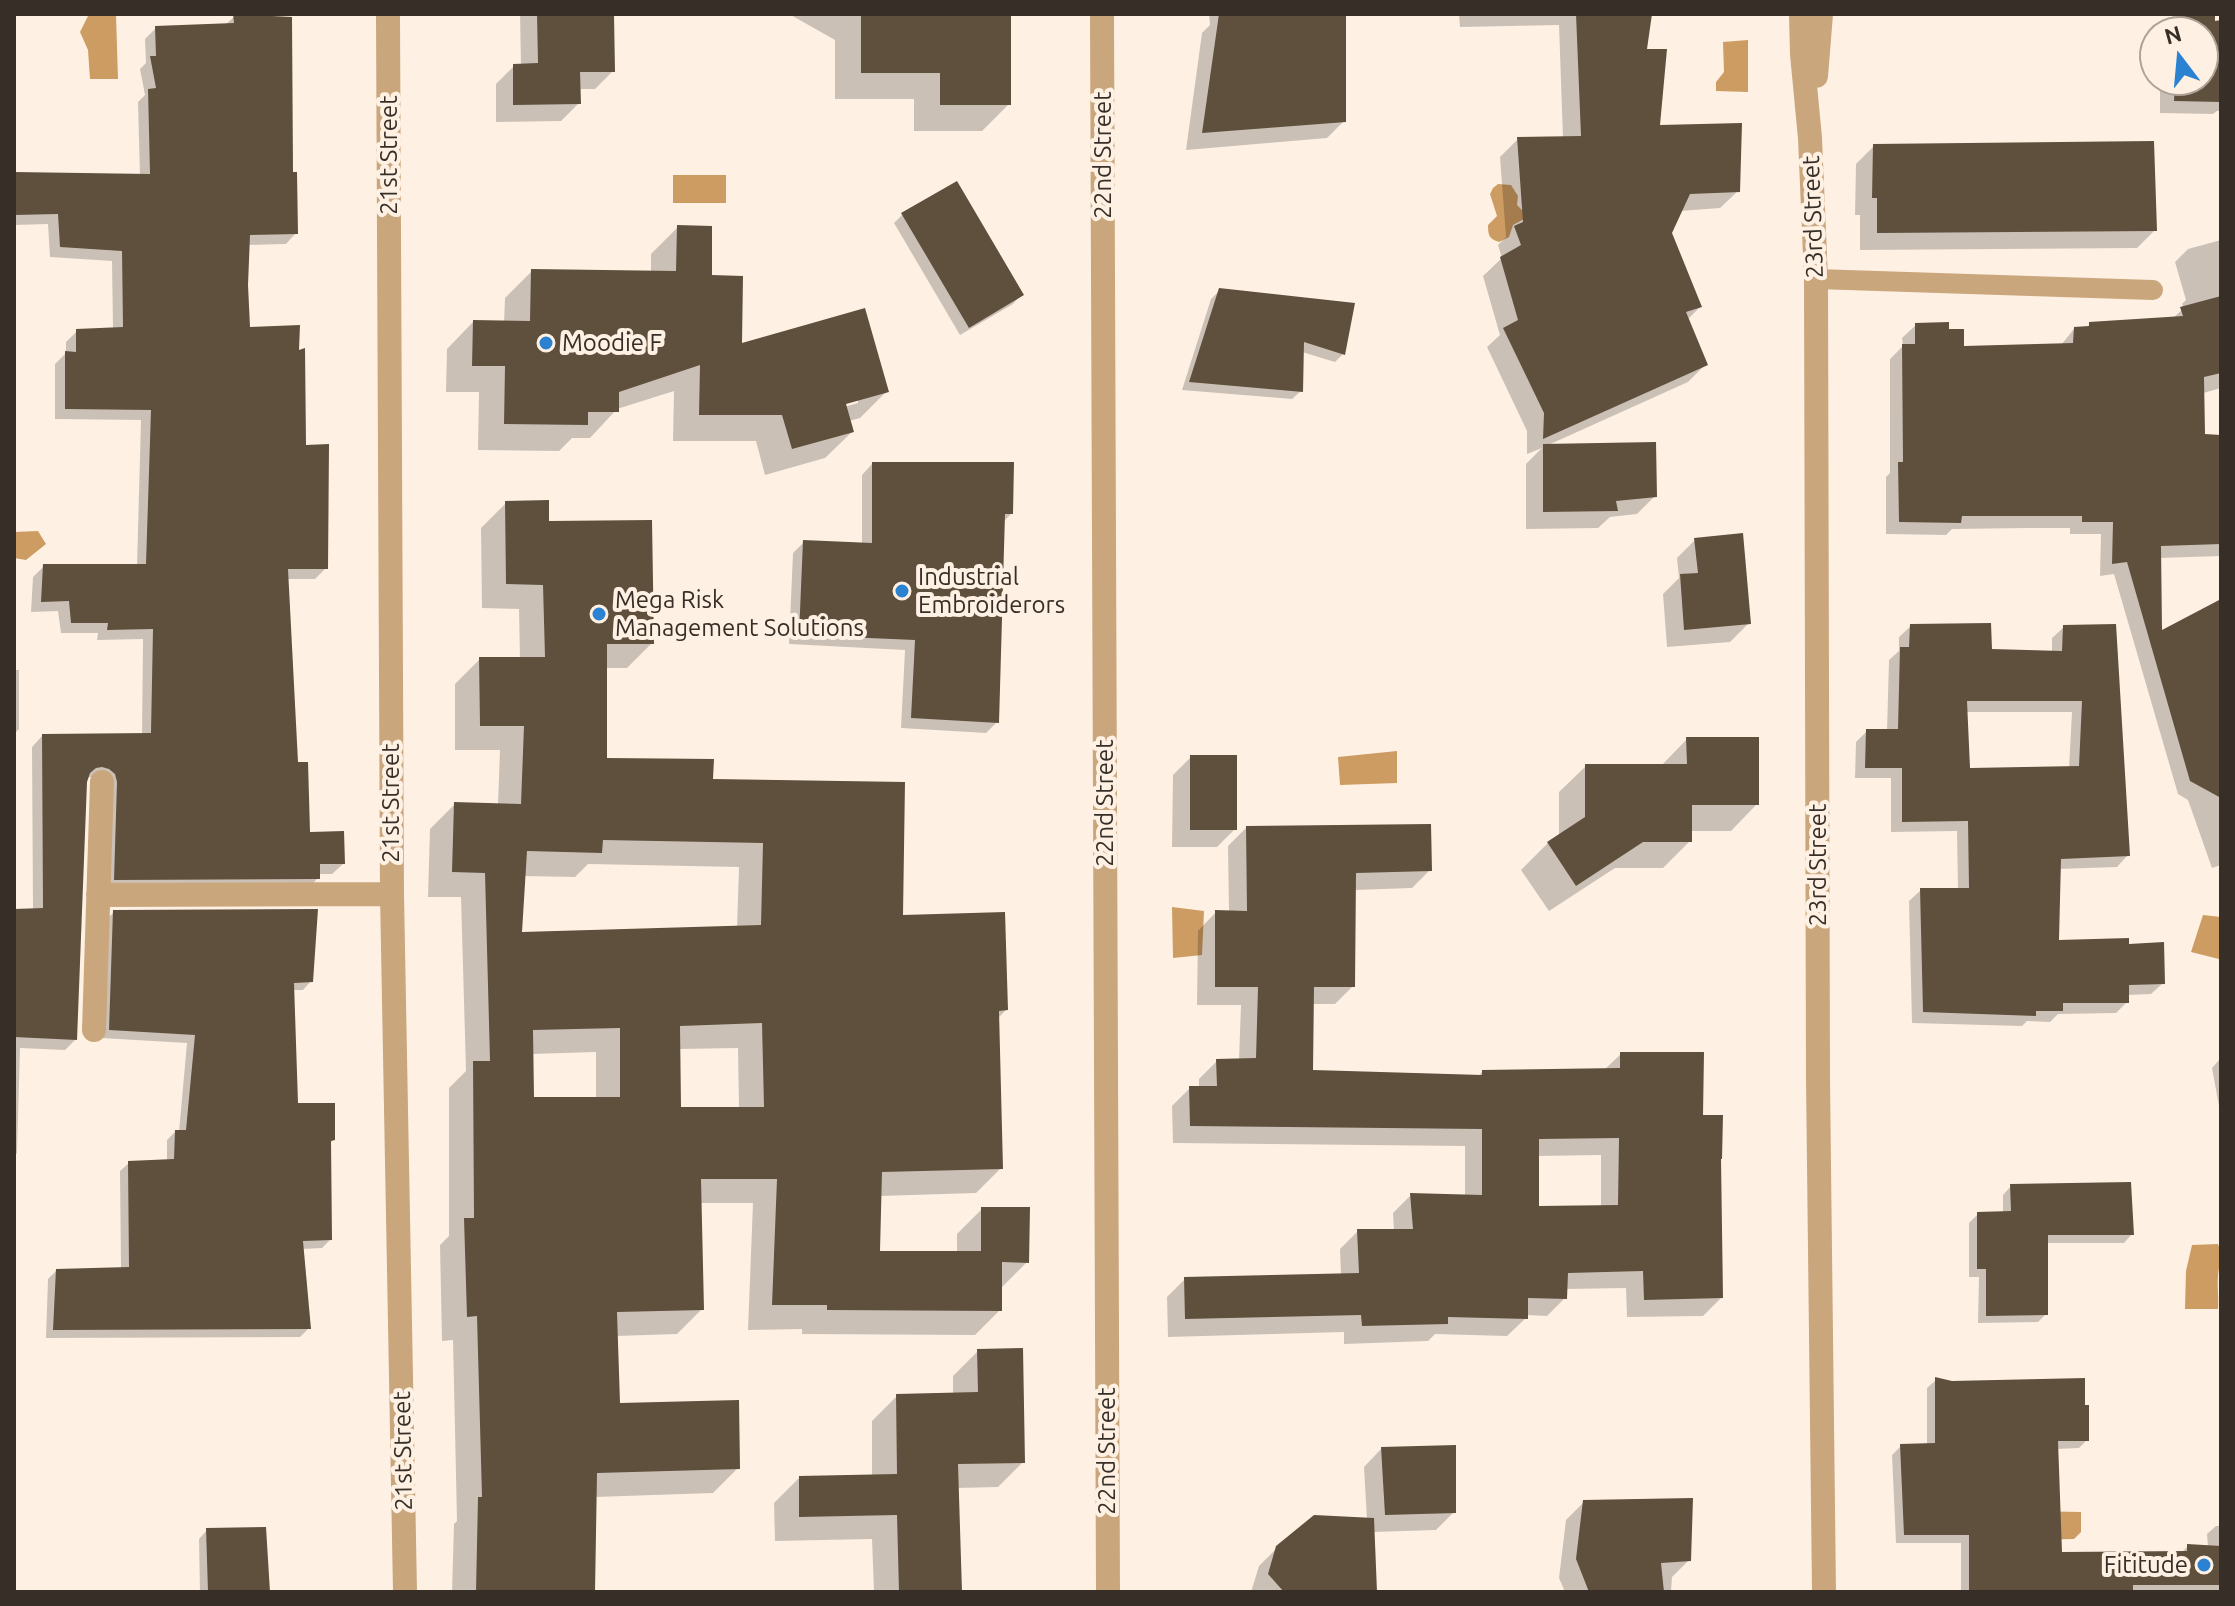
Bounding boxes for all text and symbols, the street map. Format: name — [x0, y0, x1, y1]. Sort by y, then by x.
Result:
north arrow — [2139, 16, 2219, 96]
text: N — [2161, 20, 2184, 49]
street label: 22nd Street — [1089, 91, 1117, 219]
street label: 21st Street — [375, 95, 403, 215]
street label: 23rd Street — [1796, 155, 1830, 279]
place label: Moodie F — [562, 329, 662, 357]
marker: Moodie F — [537, 334, 555, 352]
place label: Industrial Embroiderors — [918, 563, 1065, 619]
marker: Industrial Embroiderors — [893, 582, 911, 600]
place label: Mega Risk Management Solutions — [615, 586, 864, 642]
marker: Mega Risk Management Solutions — [590, 605, 608, 623]
street label: 22nd Street — [1091, 739, 1119, 867]
street label: 21st Street — [377, 743, 405, 863]
street label: 23rd Street — [1804, 804, 1832, 926]
street label: 22nd Street — [1093, 1387, 1121, 1515]
street label: 21st Street — [388, 1391, 418, 1511]
place label: Fititude — [2104, 1551, 2188, 1579]
marker: Fititude — [2195, 1556, 2213, 1574]

